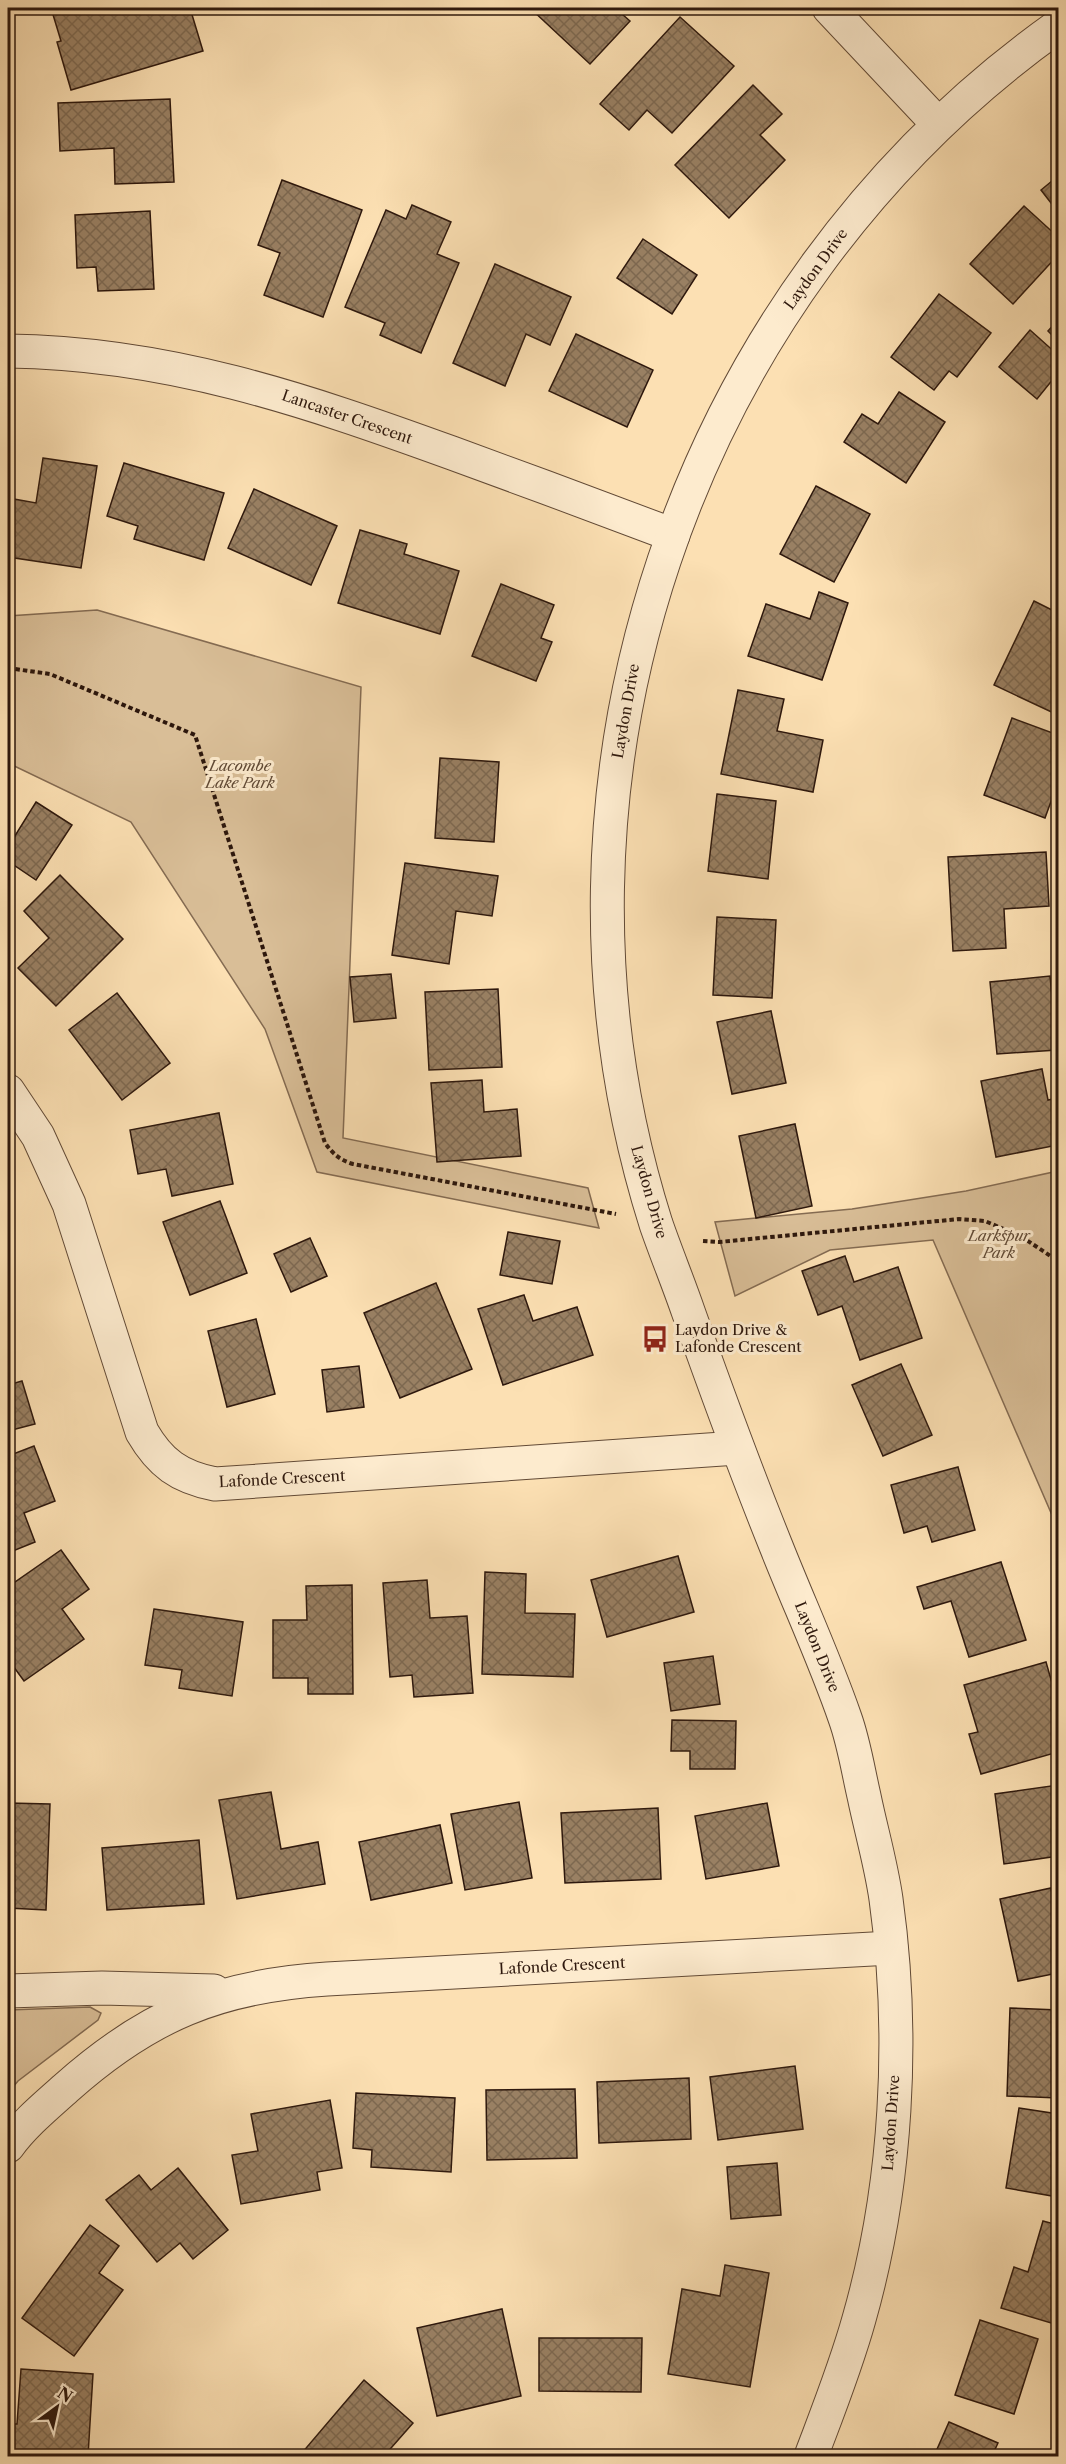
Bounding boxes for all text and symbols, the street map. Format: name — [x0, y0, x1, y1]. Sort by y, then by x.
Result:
street label: Laydon Drive — [780, 224, 851, 313]
street label: Lancaster Crescent — [279, 385, 416, 448]
street label: Laydon Drive — [608, 662, 643, 760]
park label: Lacombe Lake Park — [204, 756, 275, 792]
street label: Laydon Drive — [627, 1143, 672, 1241]
park label: Larkspur Park — [967, 1226, 1031, 1262]
place label: Laydon Drive & Lafonde Crescent — [675, 1320, 802, 1356]
bus stop icon: Laydon Drive & Lafonde Crescent — [640, 1324, 670, 1354]
street label: Lafonde Crescent — [218, 1466, 346, 1491]
street label: Laydon Drive — [791, 1599, 844, 1695]
street label: Lafonde Crescent — [498, 1953, 626, 1978]
street label: Laydon Drive — [878, 2074, 903, 2172]
north arrow — [27, 2377, 87, 2437]
text: N — [54, 2382, 77, 2407]

